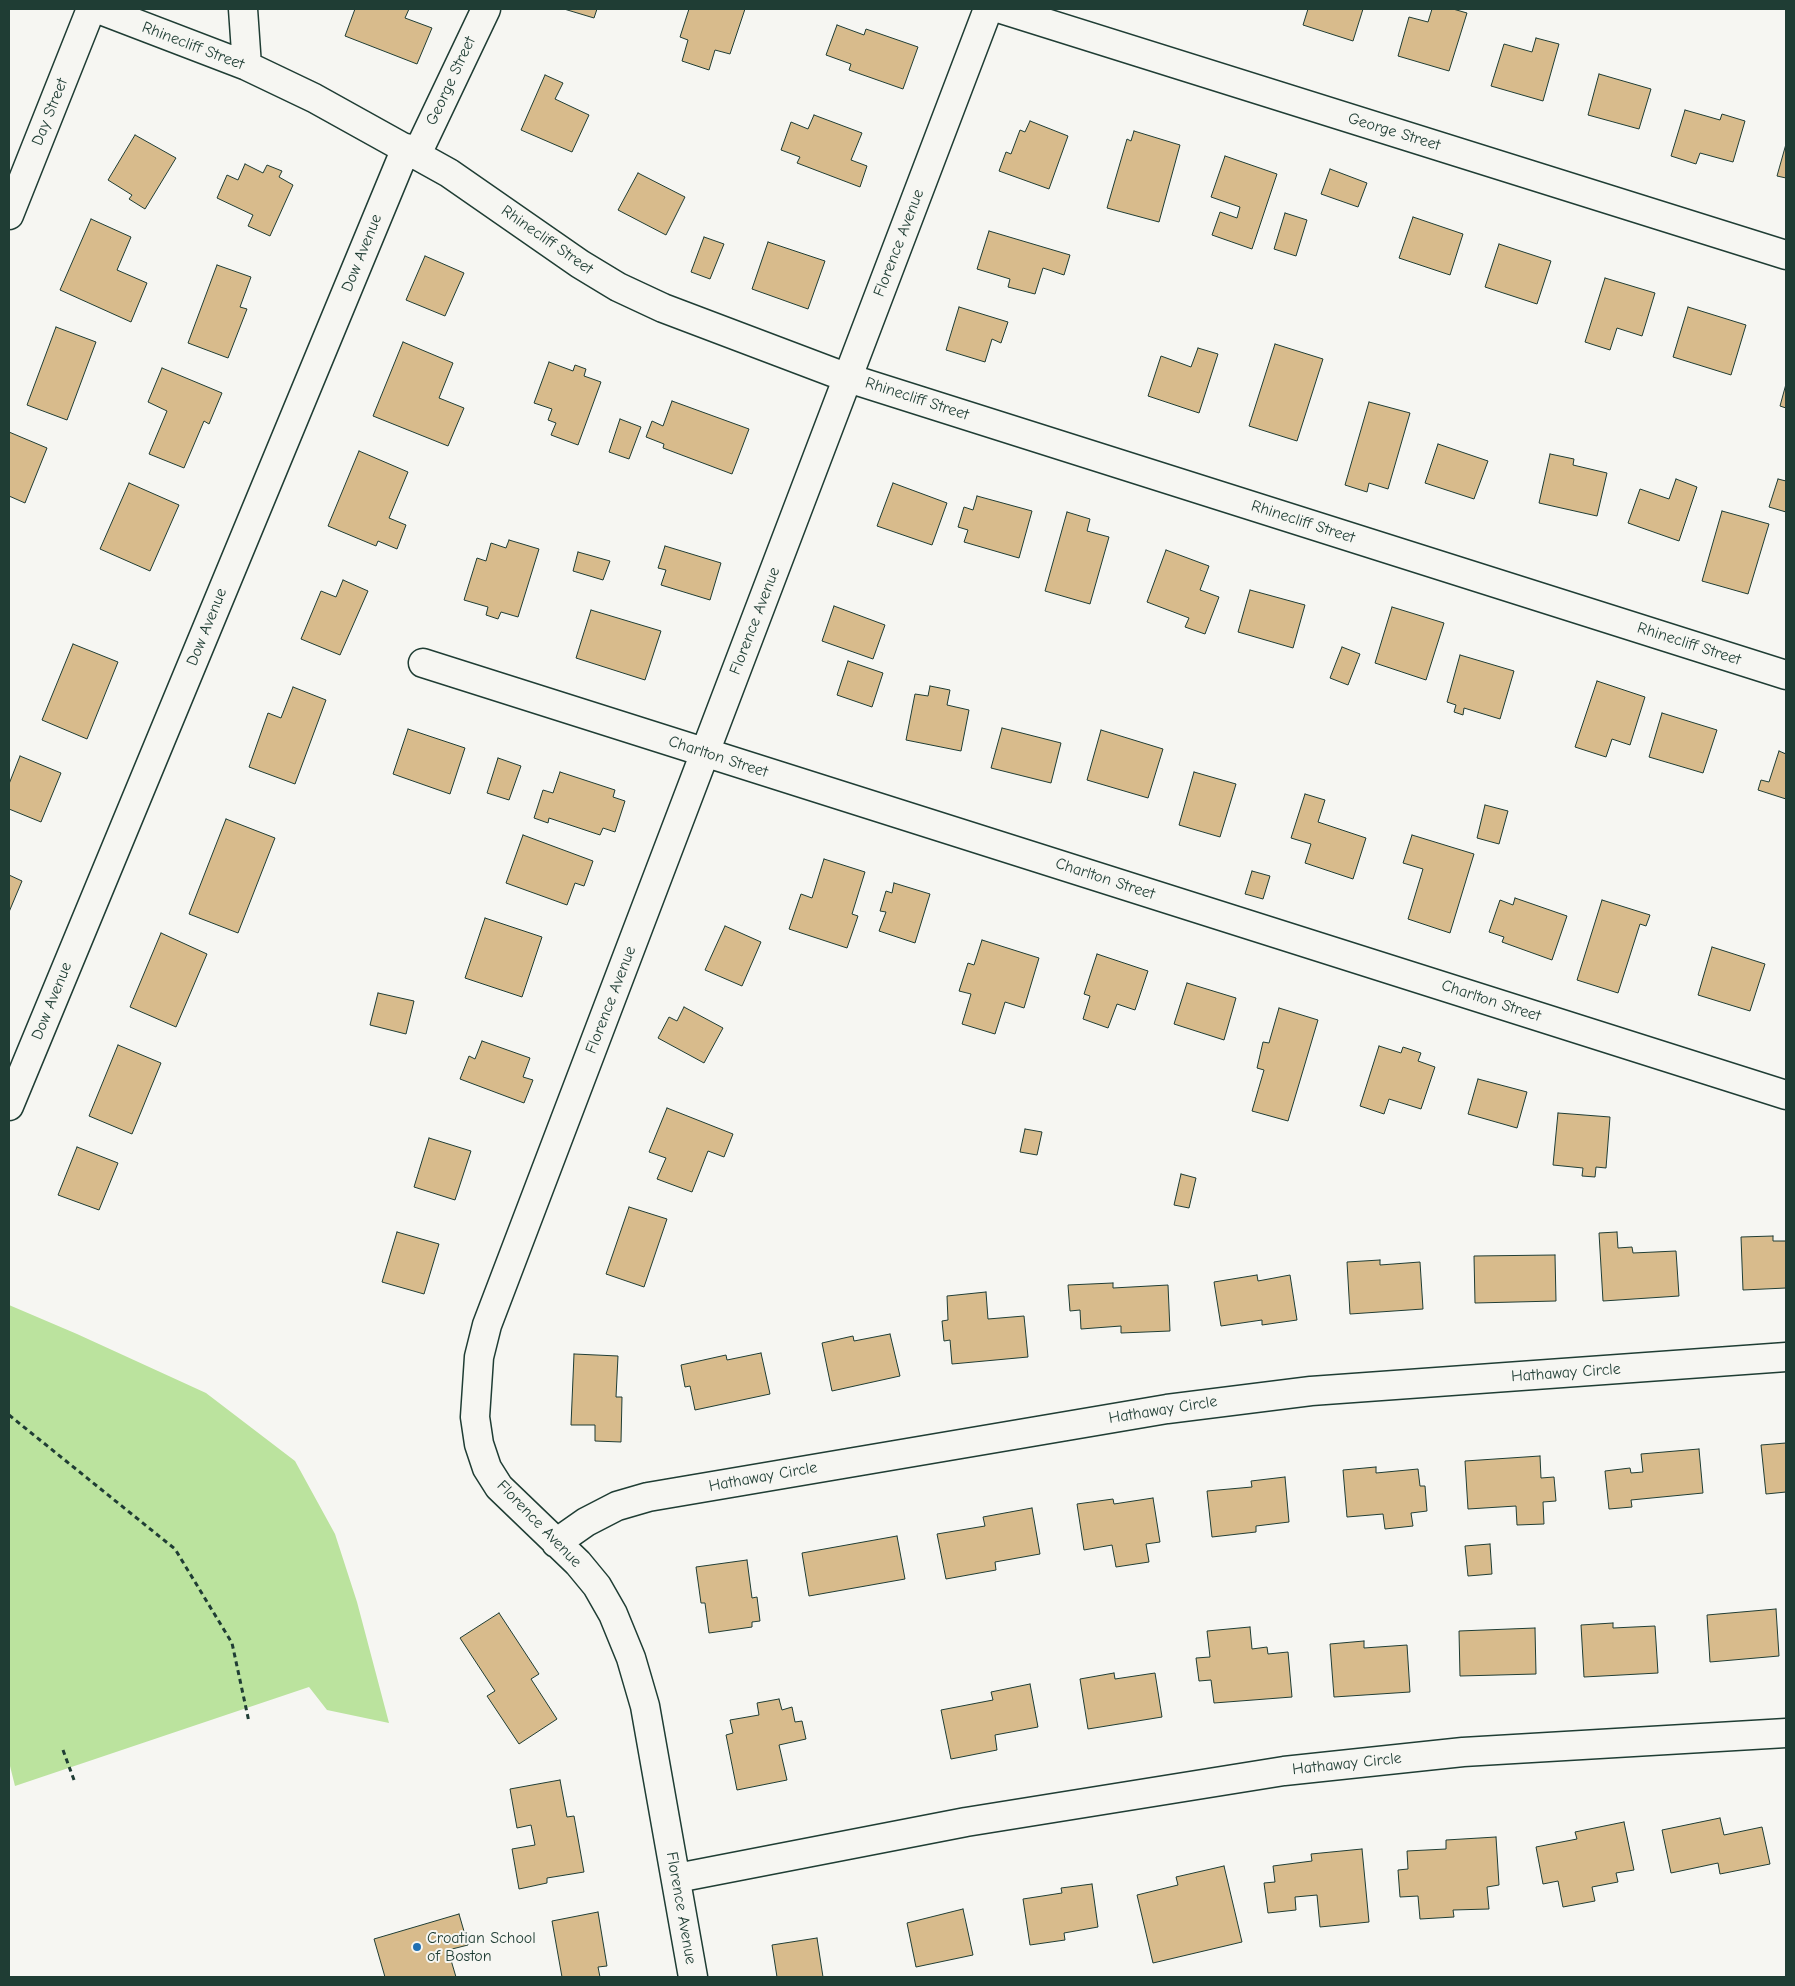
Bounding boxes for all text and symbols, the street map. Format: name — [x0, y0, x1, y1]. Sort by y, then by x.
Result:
street label: Rhinecliff Street — [139, 18, 247, 74]
street label: George Street — [422, 34, 480, 128]
street label: Day Street — [28, 76, 72, 148]
street label: George Street — [1345, 109, 1443, 155]
street label: Florence Avenue — [870, 186, 928, 300]
street label: Rhinecliff Street — [497, 201, 597, 279]
street label: Dow Avenue — [338, 211, 386, 295]
street label: Rhinecliff Street — [863, 373, 971, 425]
street label: Rhinecliff Street — [1249, 496, 1357, 548]
street label: Florence Avenue — [726, 564, 784, 678]
street label: Dow Avenue — [183, 585, 231, 669]
street label: Rhinecliff Street — [1635, 618, 1743, 670]
street label: Charlton Street — [666, 732, 770, 782]
street label: Charlton Street — [1053, 854, 1157, 904]
street label: Florence Avenue — [582, 943, 640, 1057]
street label: Dow Avenue — [28, 959, 76, 1043]
street label: Charlton Street — [1439, 976, 1543, 1026]
street label: Hathaway Circle — [1511, 1360, 1621, 1386]
street label: Hathaway Circle — [1107, 1392, 1219, 1428]
street label: Hathaway Circle — [707, 1458, 819, 1496]
street label: Florence Avenue — [493, 1476, 585, 1572]
street label: Hathaway Circle — [1291, 1749, 1403, 1779]
street label: Florence Avenue — [662, 1850, 700, 1966]
place label: Croatian School of Boston — [427, 1928, 536, 1966]
marker: Croatian School of Boston — [411, 1941, 423, 1953]

